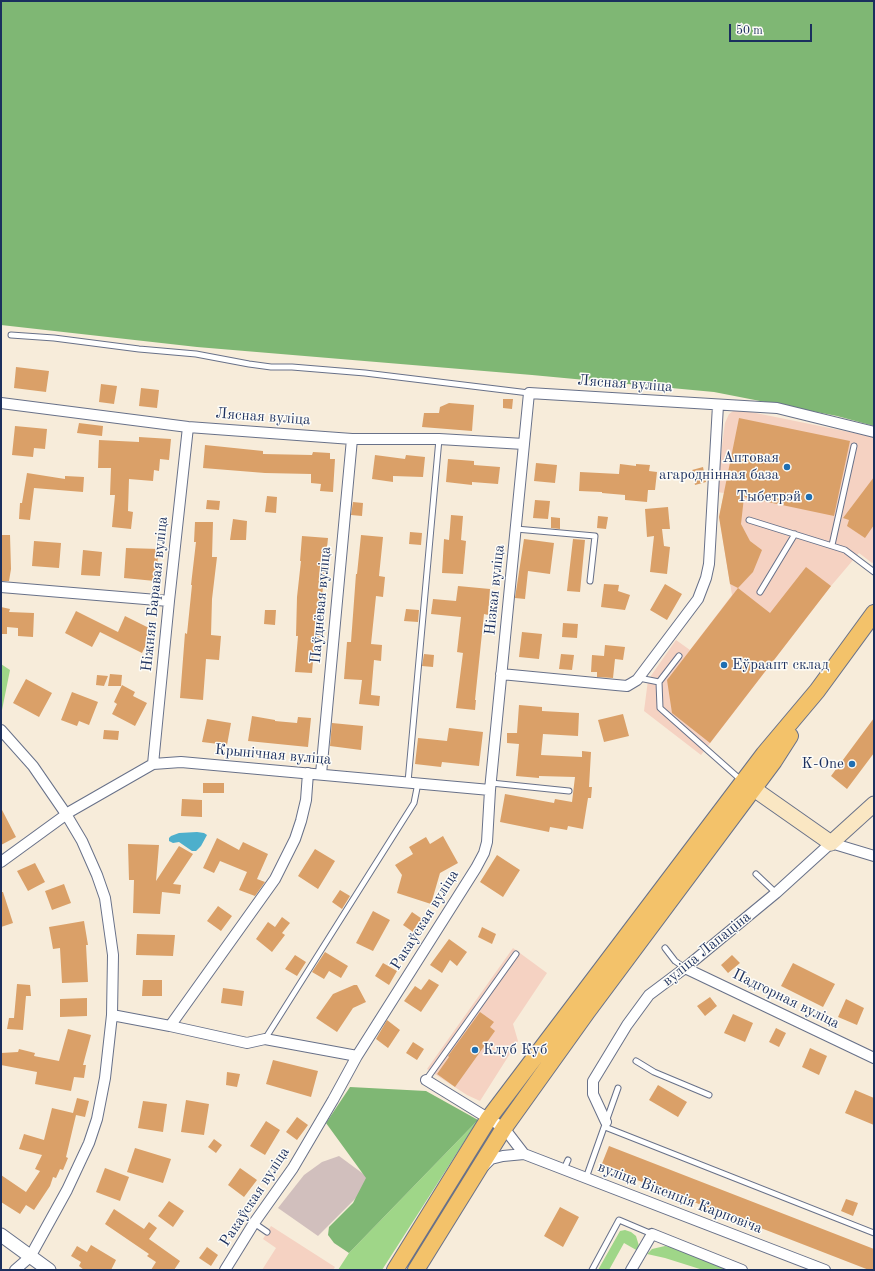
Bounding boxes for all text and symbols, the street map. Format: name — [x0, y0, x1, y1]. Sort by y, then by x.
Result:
scale bar — [731, 16, 814, 42]
text: 50 m — [736, 25, 763, 37]
street label: Лясная вуліца — [577, 372, 673, 396]
street label: Лясная вуліца — [215, 405, 311, 429]
place label: Аптовая агароднінная база — [659, 449, 779, 484]
marker: Аптовая агароднінная база — [782, 462, 792, 472]
place label: Тыбетрэй — [736, 488, 801, 506]
marker: Тыбетрэй — [804, 492, 814, 502]
street label: Ніжняя Баравая вуліца — [138, 515, 172, 673]
street label: Нізкая вуліца — [481, 544, 509, 636]
street label: Паўднёвая вуліца — [307, 546, 335, 664]
place label: Еўраапт склад — [732, 656, 829, 674]
marker: Еўраапт склад — [719, 660, 729, 670]
street label: Крынічная вуліца — [214, 741, 332, 769]
place label: K-One — [802, 755, 844, 773]
marker: K-One — [847, 759, 857, 769]
street label: Ракаўская вуліца — [387, 867, 463, 973]
street label: вуліца Лапаціна — [659, 908, 755, 990]
street label: Падгорная вуліца — [730, 965, 842, 1033]
place label: Клуб Куб — [483, 1041, 547, 1059]
marker: Клуб Куб — [470, 1045, 480, 1055]
street label: Ракаўская вуліца — [216, 1144, 294, 1250]
street label: вуліца Вікенція Карповіча — [595, 1158, 765, 1238]

